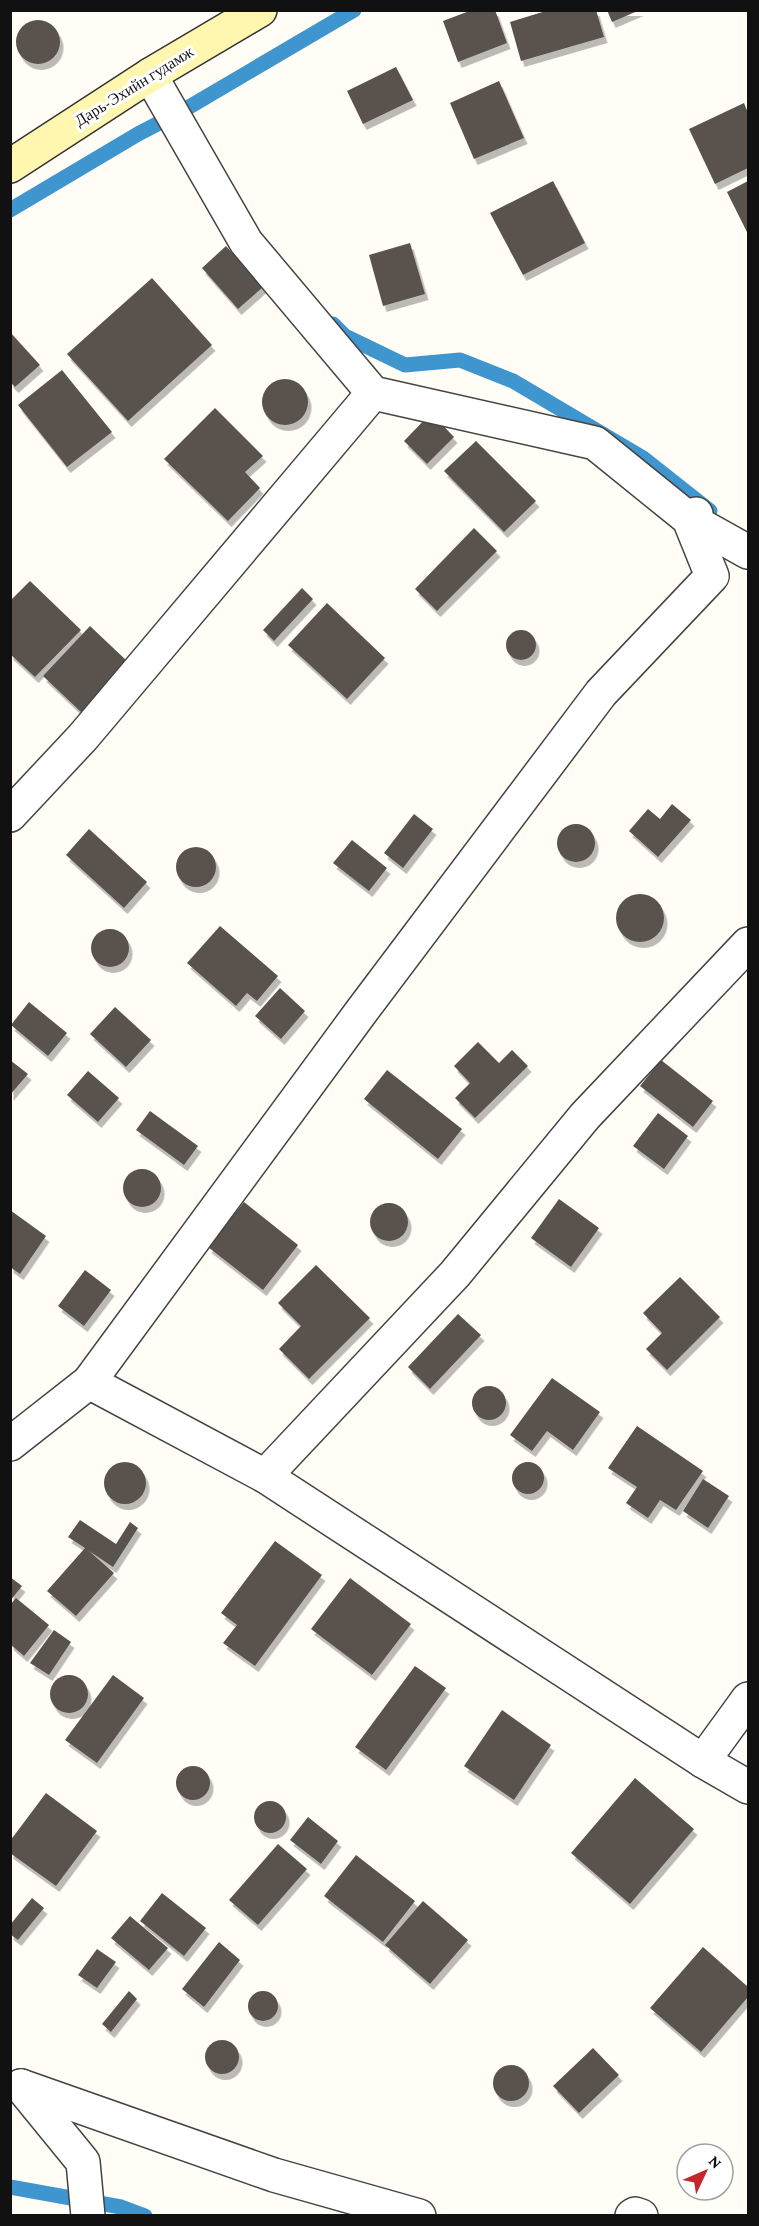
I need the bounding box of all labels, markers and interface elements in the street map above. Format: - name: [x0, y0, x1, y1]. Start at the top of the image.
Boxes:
- street label: Дарь-Эхийн гудамж: [72, 42, 198, 130]
- north arrow: [675, 2142, 735, 2202]
- text: N: [706, 2152, 725, 2172]

